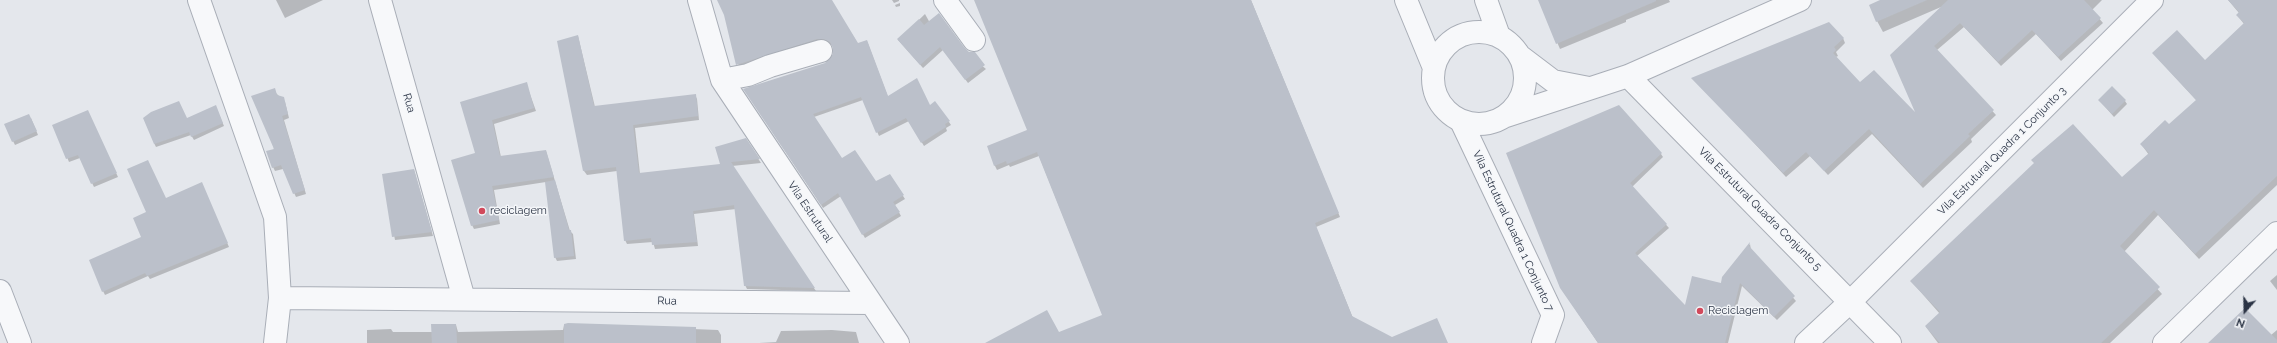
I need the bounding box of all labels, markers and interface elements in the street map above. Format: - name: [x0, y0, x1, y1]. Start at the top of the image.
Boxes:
- street label: Vila Estrutural Quadra 1 Conjunto 3: [1935, 84, 2069, 218]
- street label: Rua: [400, 92, 418, 114]
- street label: Vila Estrutural Quadra Conjunto 5: [1696, 145, 1824, 273]
- street label: Vila Estrutural Quadra 1 Conjunto 7: [1470, 148, 1556, 314]
- street label: Vila Estrutural: [785, 179, 835, 245]
- place label: reciclagem: [490, 204, 547, 218]
- marker: reciclagem: [477, 206, 487, 216]
- north arrow: [2225, 291, 2265, 331]
- street label: Rua: [657, 294, 677, 308]
- place label: Reciclagem: [1708, 304, 1768, 318]
- marker: Reciclagem: [1695, 306, 1705, 316]
- text: N: [2235, 315, 2247, 330]

